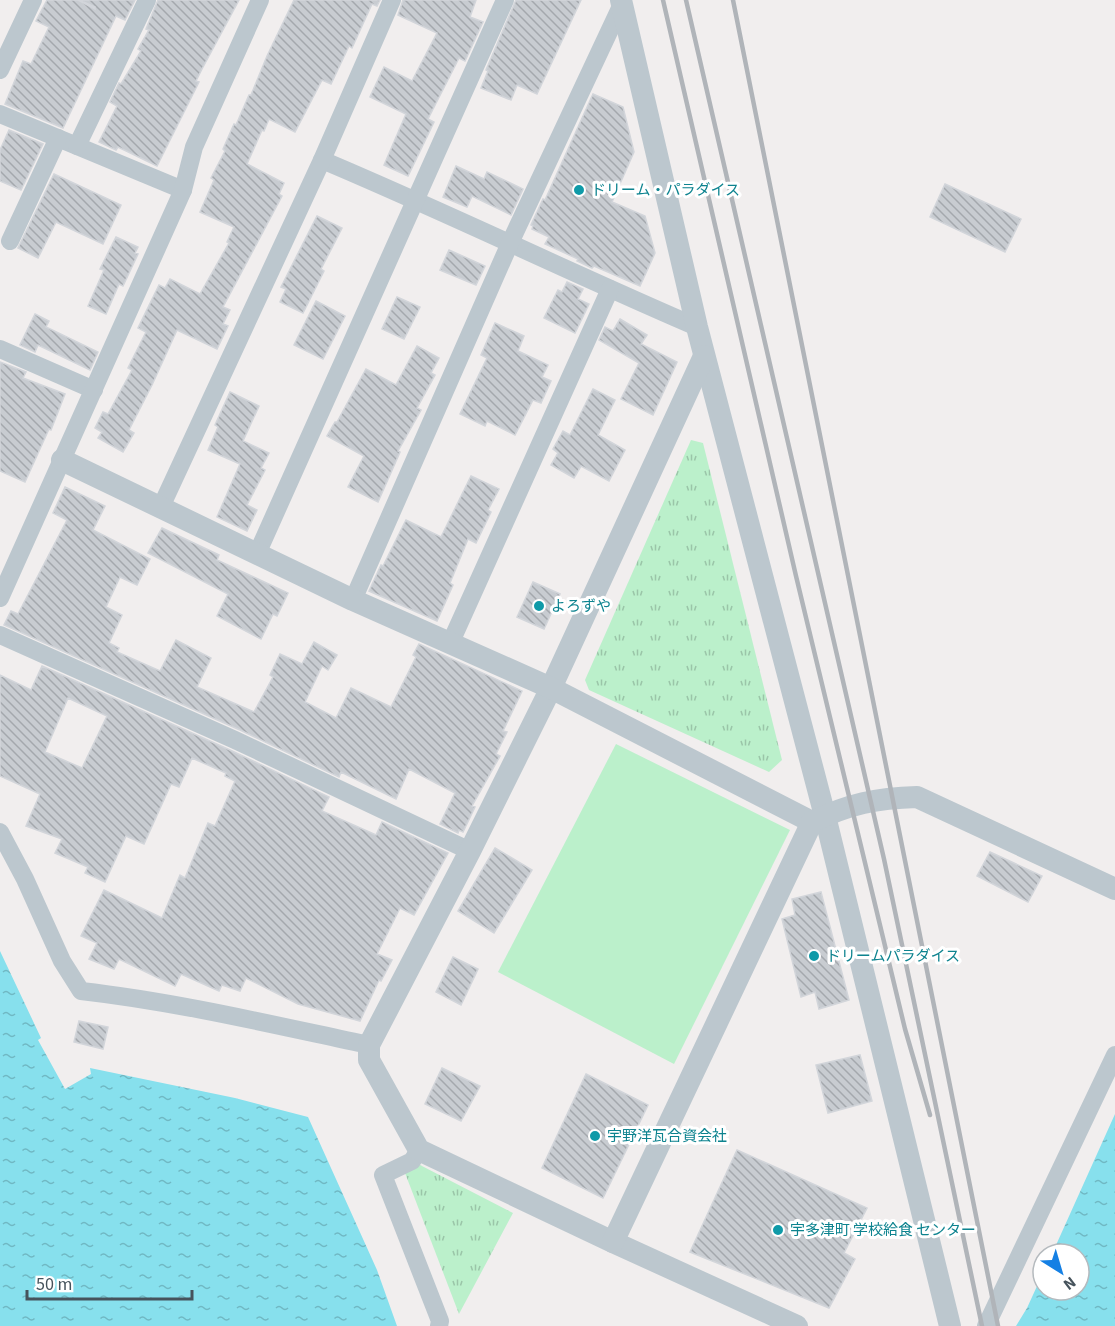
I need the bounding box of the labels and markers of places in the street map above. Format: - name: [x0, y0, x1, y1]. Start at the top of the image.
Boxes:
- place label: ドリーム・パラダイス: [591, 180, 740, 201]
- marker: ドリーム・パラダイス: [572, 183, 586, 197]
- place label: よろずや: [551, 596, 611, 617]
- marker: よろずや: [532, 599, 546, 613]
- place label: ドリームパラダイス: [826, 946, 960, 967]
- marker: ドリームパラダイス: [807, 949, 821, 963]
- place label: 宇野洋瓦合資会社: [607, 1126, 727, 1147]
- marker: 宇野洋瓦合資会社: [588, 1129, 602, 1143]
- place label: 宇多津町 学校給食 センター: [790, 1220, 976, 1241]
- marker: 宇多津町 学校給食 センター: [771, 1223, 785, 1237]

